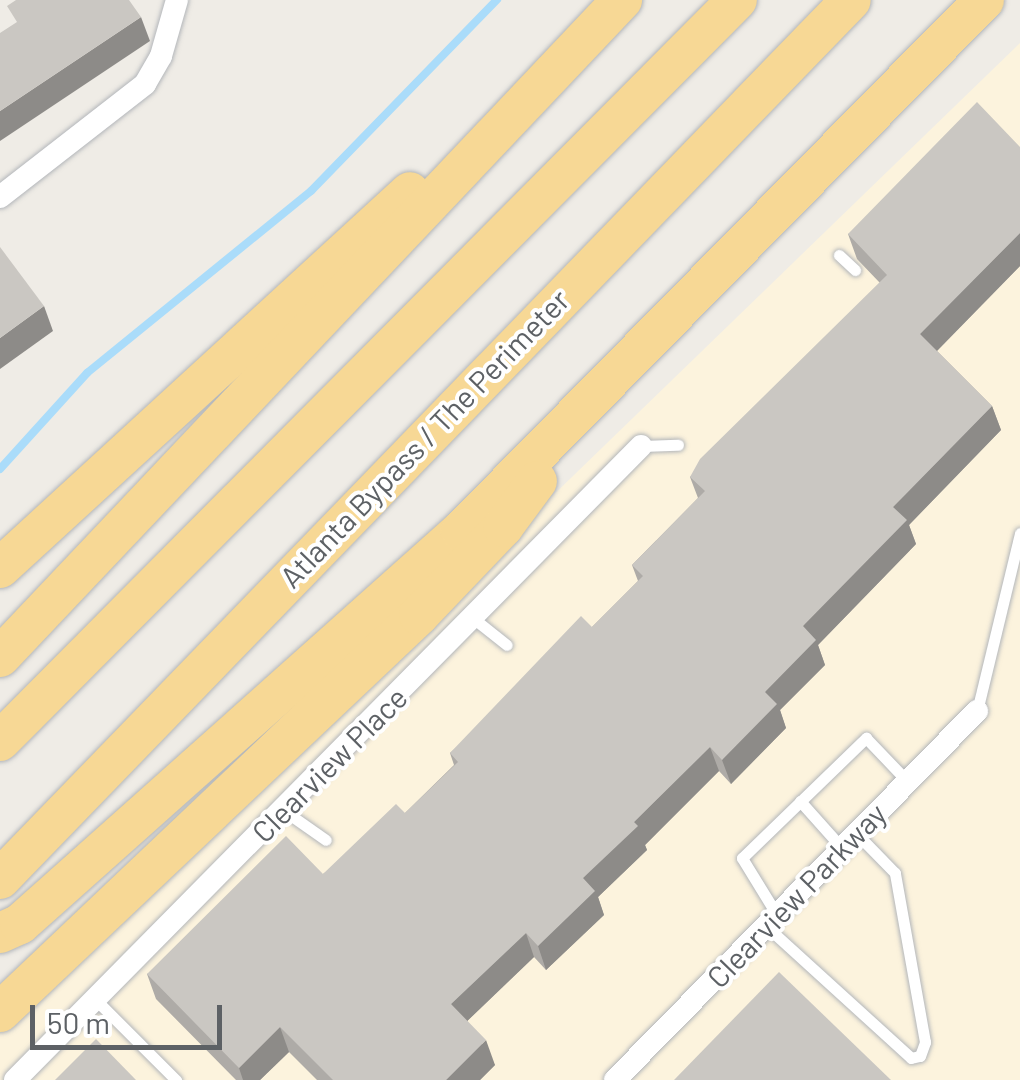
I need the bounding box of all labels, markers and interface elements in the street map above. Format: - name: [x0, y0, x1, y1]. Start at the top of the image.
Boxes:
- street label: Atlanta Bypass / The Perimeter: [272, 281, 576, 595]
- street label: Clearview Place: [244, 679, 414, 849]
- street label: Clearview Parkway: [699, 795, 893, 995]
- scale bar: [35, 985, 228, 1047]
- text: 50 m: [47, 1004, 110, 1040]

